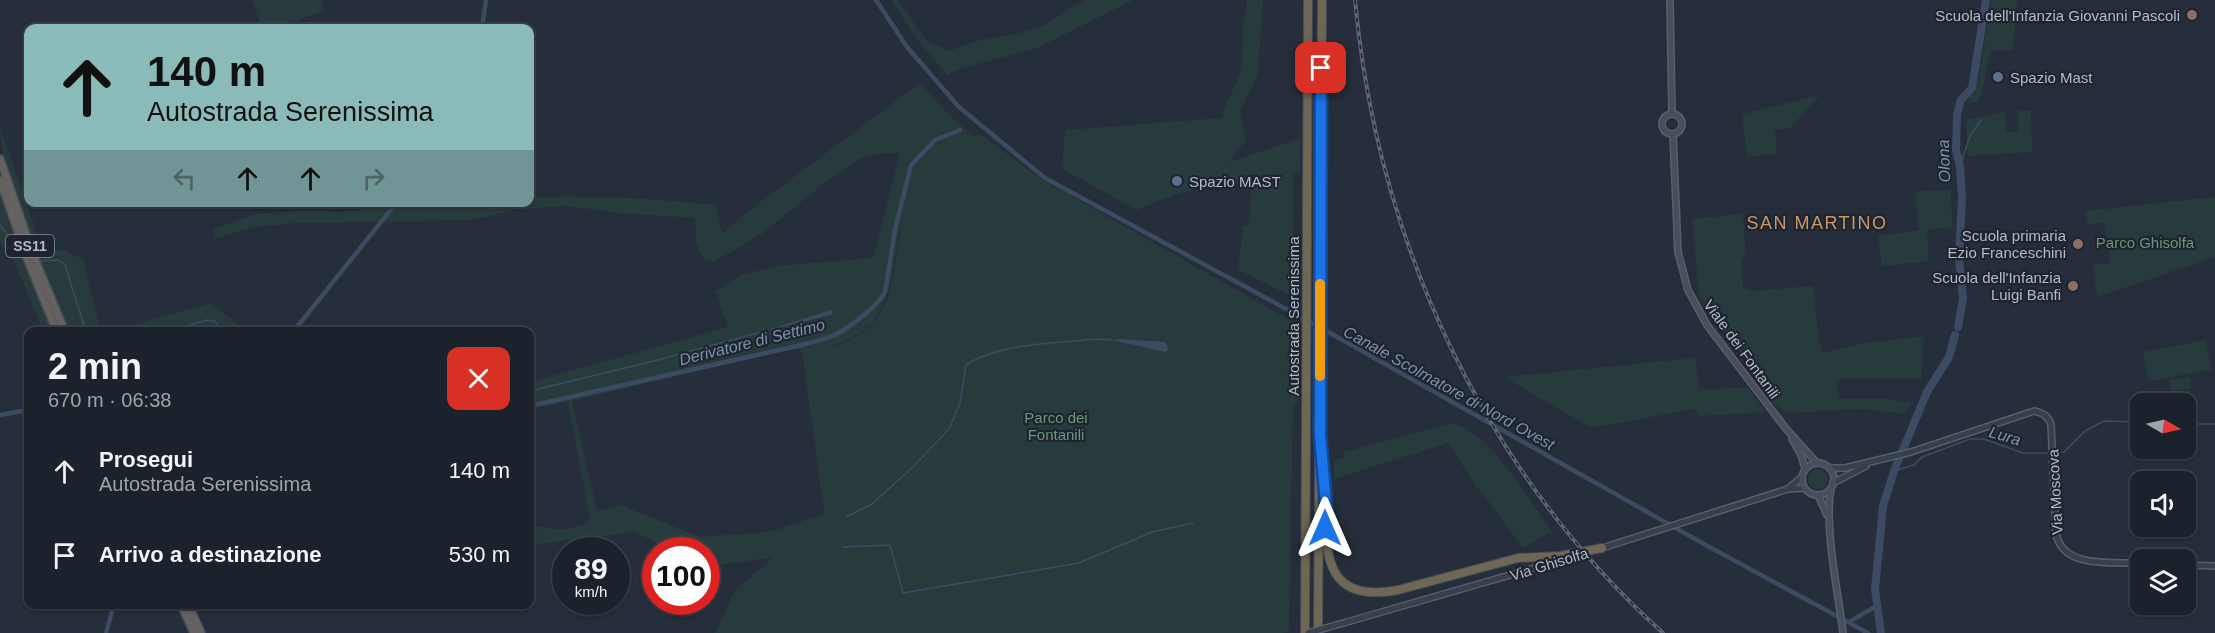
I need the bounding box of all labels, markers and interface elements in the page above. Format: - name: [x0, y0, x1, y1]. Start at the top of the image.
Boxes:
- place label: Scuola dell'Infanzia Giovanni Pascoli: [1935, 7, 2180, 24]
- marker: Scuola dell'Infanzia Giovanni Pascoli: [2185, 8, 2199, 22]
- pin: [1295, 42, 1346, 93]
- icon: ahead: [48, 48, 126, 126]
- text: 140 m: [147, 48, 266, 95]
- icon: arrive: [1304, 51, 1337, 84]
- place label: Spazio Mast: [2010, 69, 2093, 86]
- marker: Spazio Mast: [1991, 70, 2005, 84]
- text: Autostrada Serenissima: [147, 97, 434, 127]
- water label: Olona: [1935, 139, 1953, 183]
- icon: left: [168, 162, 201, 195]
- icon: ahead: [231, 162, 264, 195]
- icon: ahead: [294, 162, 327, 195]
- icon: right: [357, 162, 390, 195]
- place label: Spazio MAST: [1189, 173, 1281, 190]
- marker: Spazio MAST: [1170, 174, 1184, 188]
- district label: SAN MARTINO: [1746, 213, 1888, 233]
- place label: Scuola primaria Ezio Franceschini: [1948, 227, 2067, 261]
- park label: Parco Ghisolfa: [2096, 234, 2195, 251]
- road number: SS11: [6, 235, 54, 257]
- street label: Autostrada Serenissima: [1285, 236, 1302, 396]
- marker: Scuola primaria Ezio Franceschini: [2071, 237, 2085, 251]
- place label: Scuola dell'Infanzia Luigi Banfi: [1932, 269, 2062, 303]
- marker: Scuola dell'Infanzia Luigi Banfi: [2066, 279, 2080, 293]
- street label: Viale dei Fontanili: [1700, 296, 1784, 402]
- water label: Derivatore di Settimo: [677, 316, 827, 368]
- water label: Canale Scolmatore di Nord Ovest: [1341, 323, 1558, 453]
- text: 2 min: [48, 346, 142, 387]
- button: close: [447, 347, 510, 410]
- text: 670 m · 06:38: [48, 389, 171, 411]
- north arrow: [2130, 393, 2196, 459]
- map controls: [2130, 393, 2196, 615]
- park label: Parco dei Fontanili: [1024, 409, 1088, 443]
- water label: Lura: [1987, 423, 2023, 449]
- text: Prosegui: [99, 447, 193, 472]
- street label: Via Moscova: [2044, 448, 2066, 535]
- icon: ahead: [48, 455, 81, 488]
- text: 140 m: [449, 458, 510, 483]
- button: sound: [2130, 471, 2196, 537]
- text: Autostrada Serenissima: [99, 473, 311, 495]
- position arrow: [1293, 496, 1357, 560]
- speed limit sign: 100: [642, 537, 720, 615]
- icon: arrive: [48, 539, 81, 572]
- text: Arrivo a destinazione: [99, 542, 322, 567]
- text: 530 m: [449, 542, 510, 567]
- street label: Via Ghisolfa: [1508, 544, 1591, 584]
- button: layers: [2130, 549, 2196, 615]
- text: 89: [574, 552, 608, 585]
- text: km/h: [575, 583, 607, 600]

